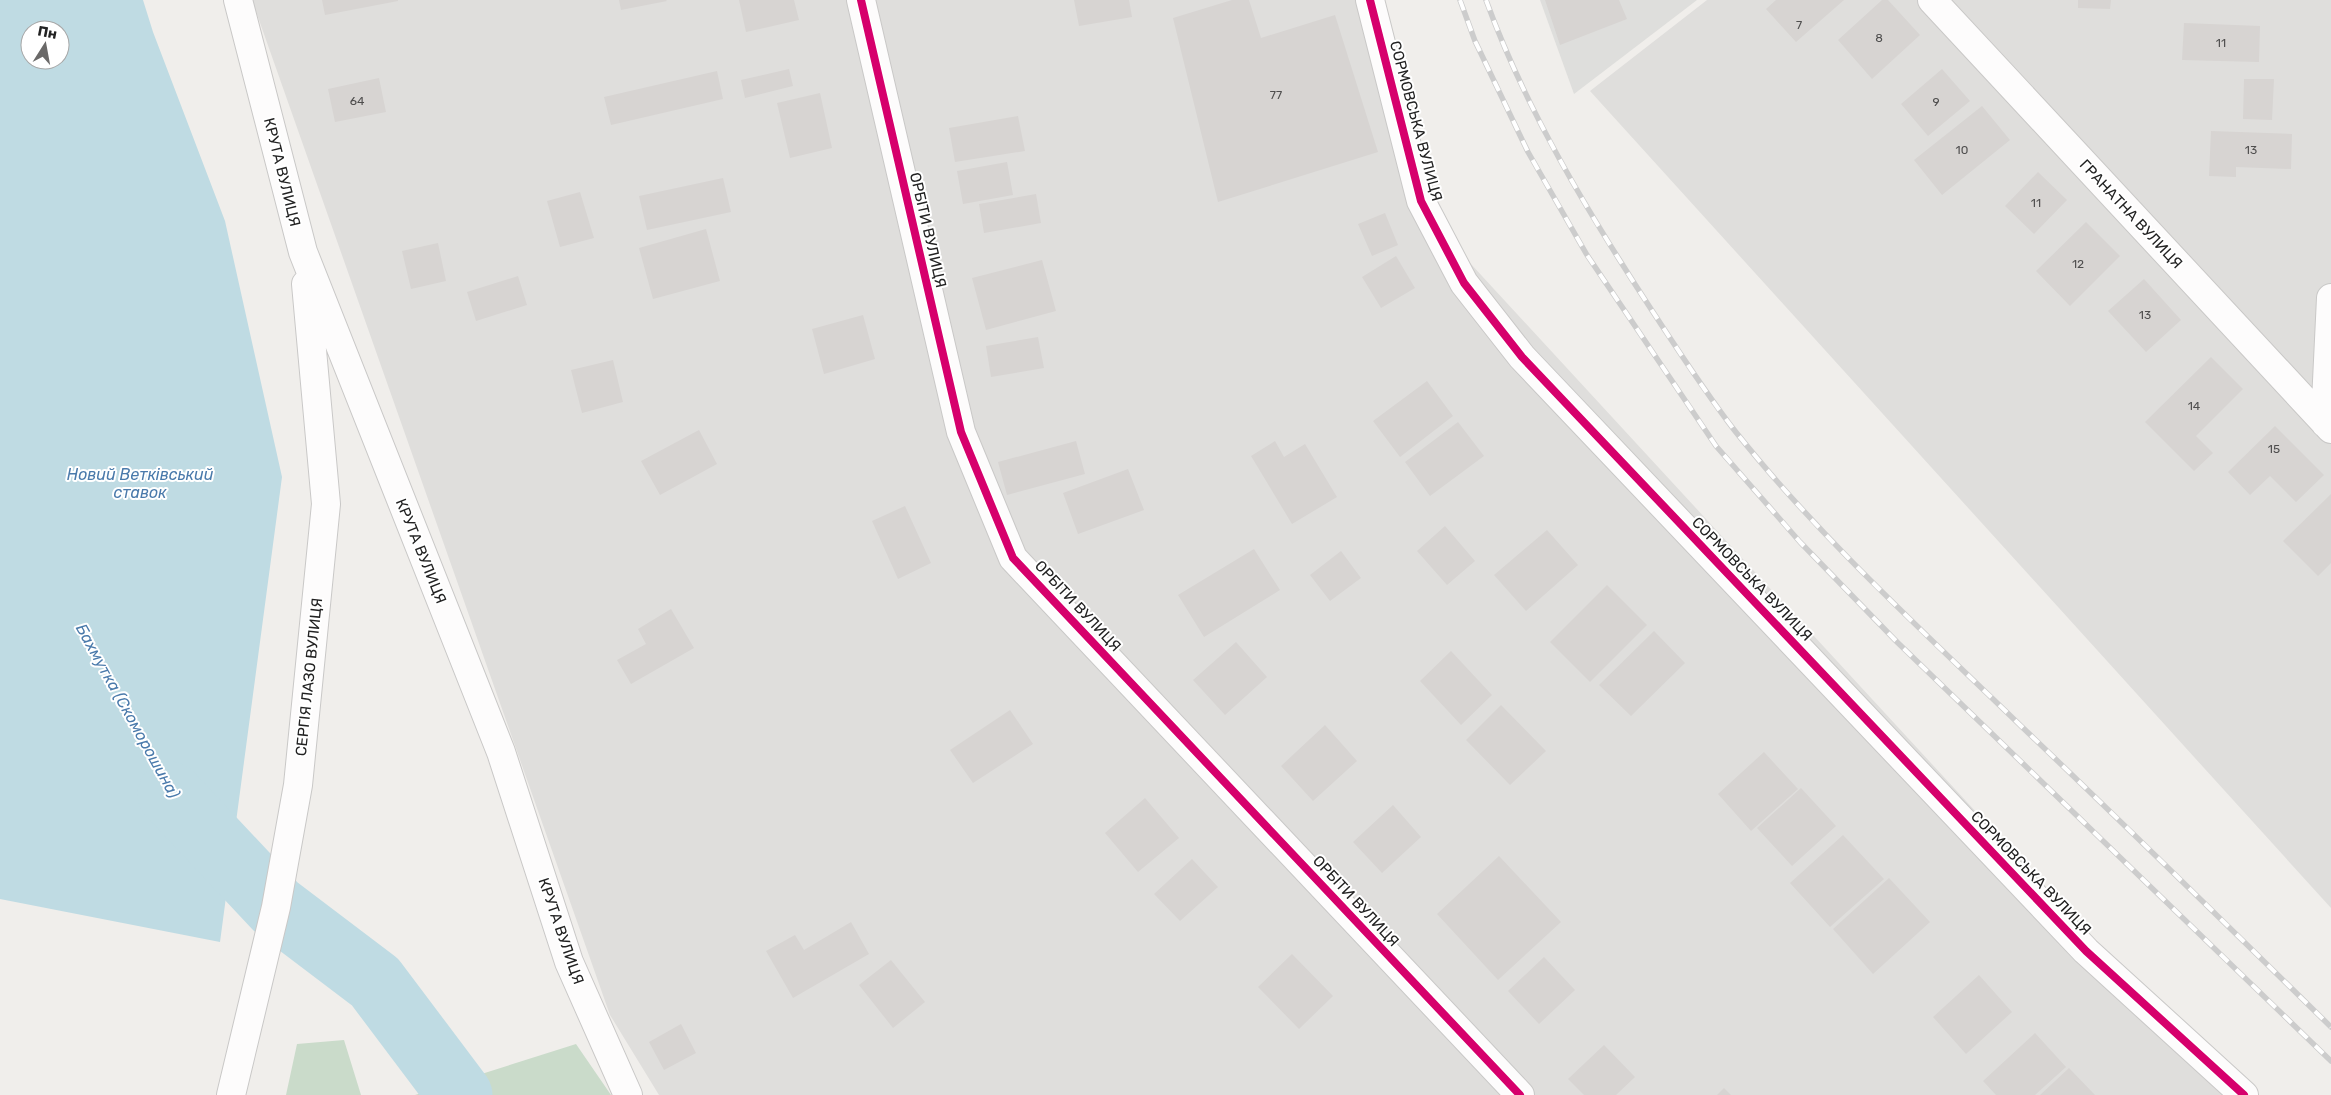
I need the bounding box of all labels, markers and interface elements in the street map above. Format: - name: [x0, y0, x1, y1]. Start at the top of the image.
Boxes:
- house number: 7: [1796, 18, 1802, 32]
- north arrow: [20, 20, 70, 70]
- text: Пн: [36, 23, 59, 43]
- house number: 8: [1875, 31, 1883, 45]
- house number: 11: [2216, 36, 2226, 50]
- street label: СОРМОВСЬКА ВУЛИЦЯ: [1386, 39, 1446, 203]
- house number: 77: [1270, 88, 1282, 102]
- house number: 64: [350, 94, 365, 108]
- house number: 9: [1932, 95, 1940, 109]
- street label: КРУТА ВУЛИЦЯ: [260, 116, 304, 228]
- house number: 10: [1956, 143, 1968, 157]
- house number: 13: [2245, 143, 2257, 157]
- street label: ГРАНАТНА ВУЛИЦЯ: [2076, 156, 2186, 272]
- street label: ОРБІТИ ВУЛИЦЯ: [906, 170, 950, 290]
- house number: 11: [2031, 196, 2041, 210]
- house number: 12: [2072, 257, 2084, 271]
- house number: 13: [2139, 308, 2151, 322]
- house number: 14: [2188, 399, 2201, 413]
- house number: 15: [2268, 442, 2280, 456]
- water label: Новий Ветківський ставок: [67, 465, 214, 502]
- street label: КРУТА ВУЛИЦЯ: [392, 496, 450, 606]
- street label: СОРМОВСЬКА ВУЛИЦЯ: [1688, 513, 1816, 645]
- street label: ОРБІТИ ВУЛИЦЯ: [1031, 557, 1125, 655]
- street label: СЕРГІЯ ЛАЗО ВУЛИЦЯ: [292, 597, 326, 757]
- water label: Бахмутка (Скоморошина): [72, 621, 184, 802]
- street label: СОРМОВСЬКА ВУЛИЦЯ: [1967, 807, 2095, 939]
- street label: ОРБІТИ ВУЛИЦЯ: [1309, 852, 1403, 950]
- street label: КРУТА ВУЛИЦЯ: [534, 875, 588, 987]

